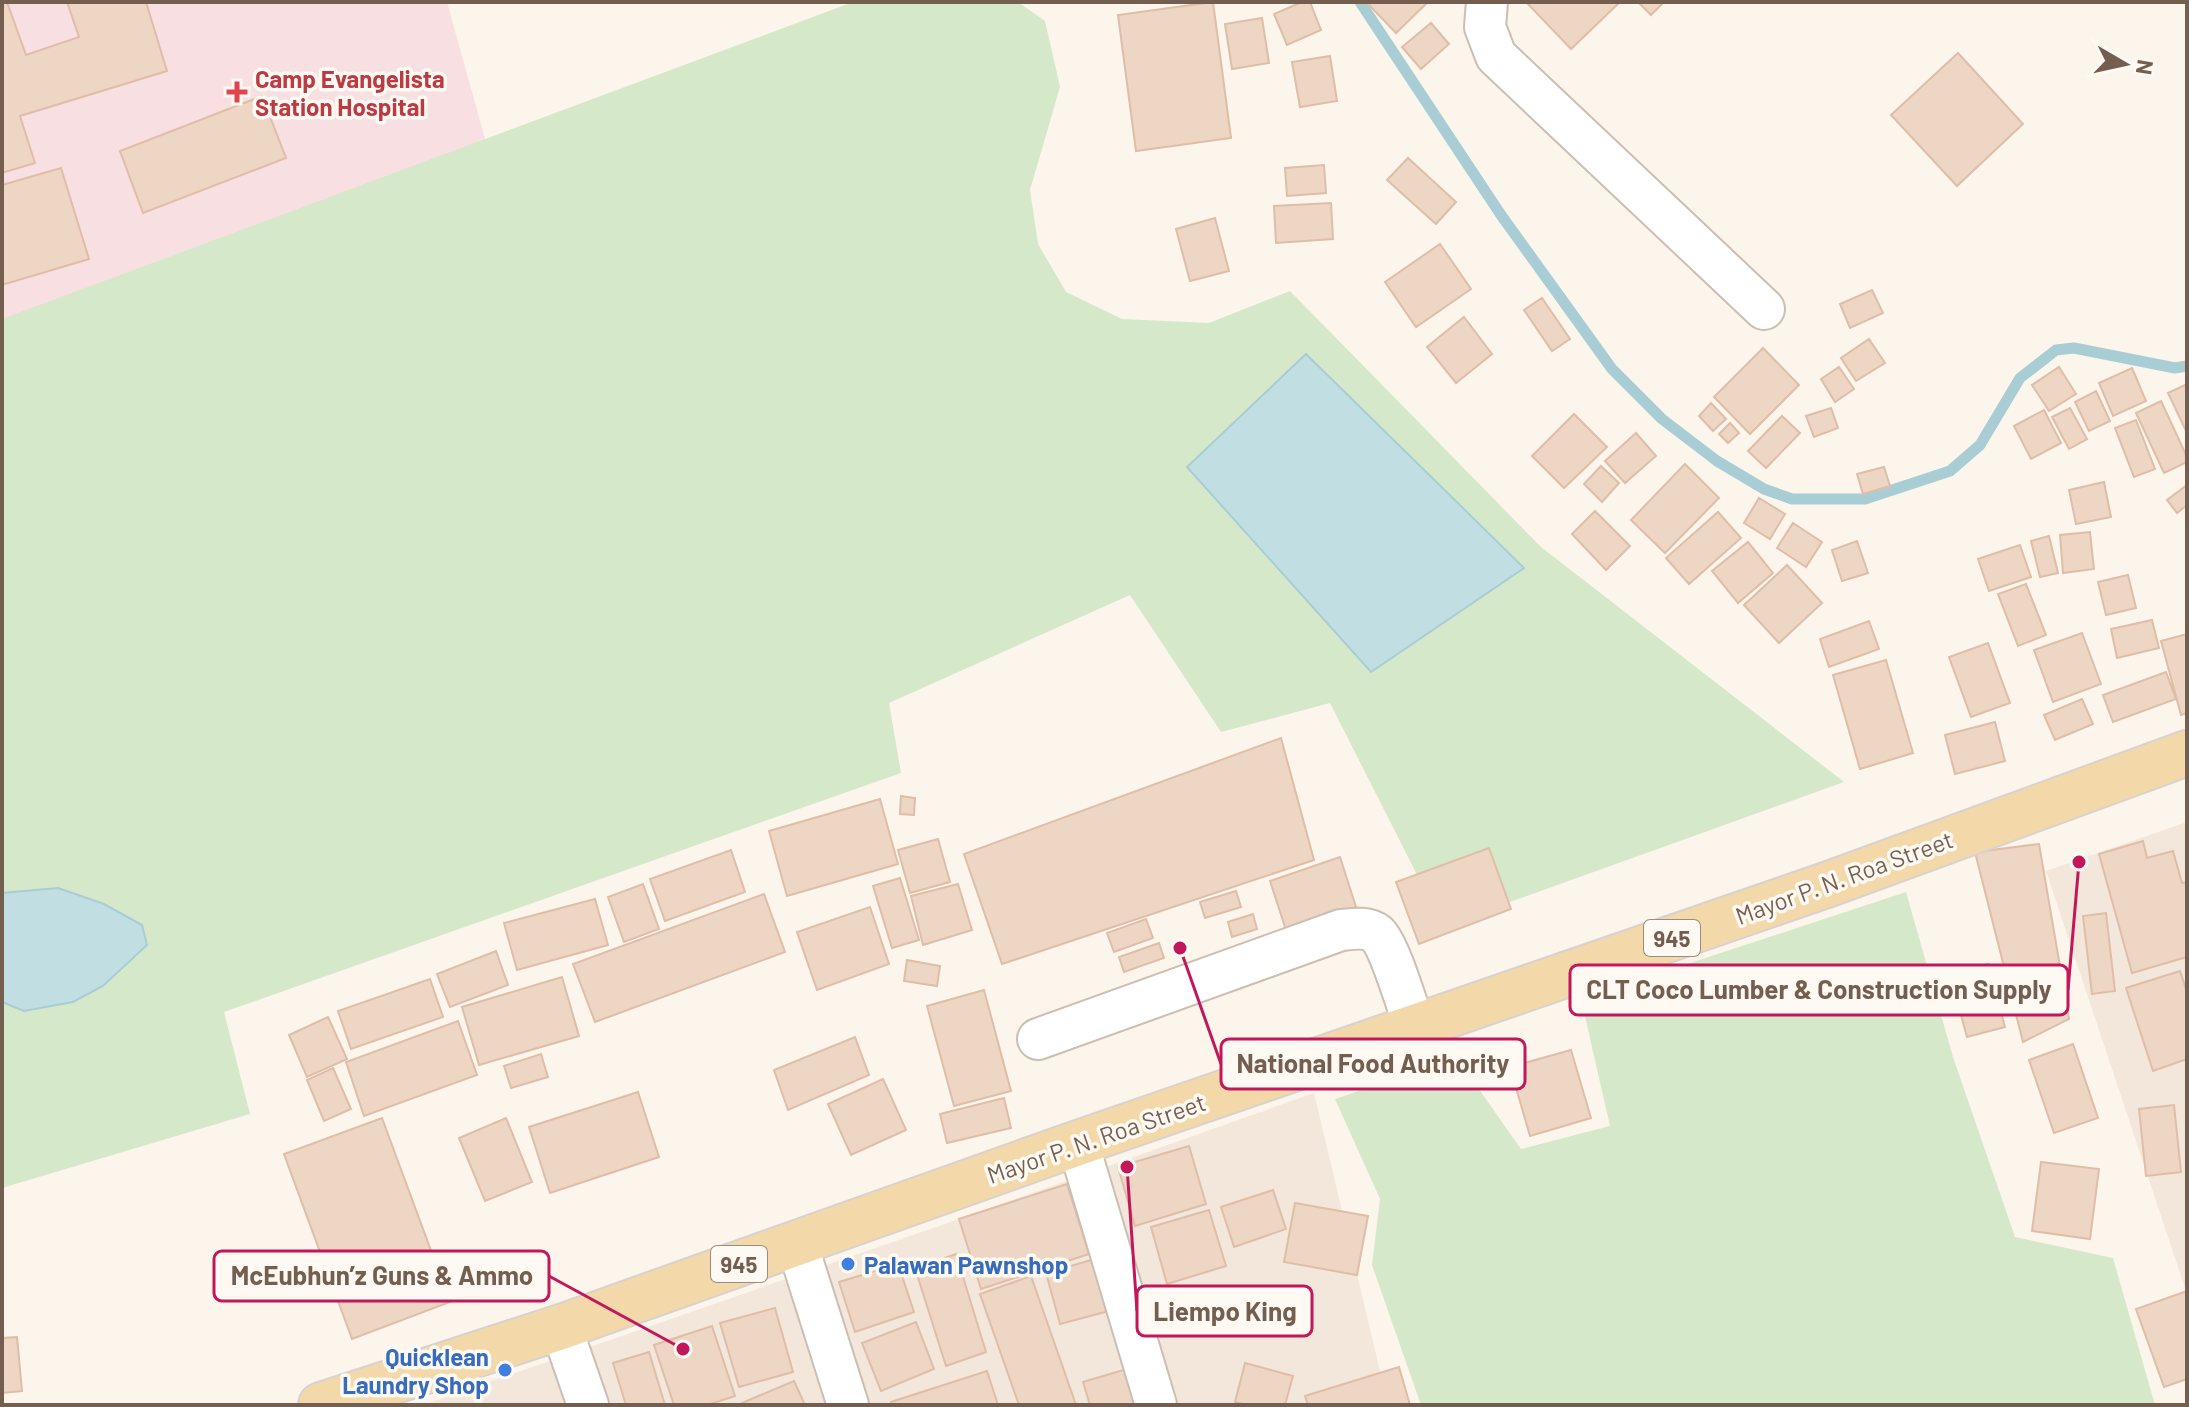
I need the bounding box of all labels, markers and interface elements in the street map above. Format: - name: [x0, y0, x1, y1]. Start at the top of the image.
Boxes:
- north arrow: [2085, 24, 2165, 104]
- text: N: [2132, 58, 2160, 77]
- place label: Camp Evangelista Station Hospital: [255, 64, 445, 121]
- marker: Camp Evangelista Station Hospital: [226, 81, 248, 103]
- street label: Mayor P. N. Roa Street: [1731, 824, 1957, 930]
- road number: 945: [1644, 920, 1700, 956]
- callout: CLT Coco Lumber & Construction Supply: [1570, 965, 2068, 1015]
- text: CLT Coco Lumber & Construction Supply: [1586, 973, 2052, 1004]
- callout: National Food Authority: [1221, 1039, 1525, 1089]
- text: National Food Authority: [1237, 1047, 1509, 1078]
- street label: Mayor P. N. Roa Street: [983, 1087, 1209, 1189]
- road number: 945: [711, 1246, 767, 1282]
- place label: Palawan Pawnshop: [864, 1250, 1068, 1279]
- callout: McEubhun’z Guns & Ammo: [214, 1251, 549, 1301]
- marker: Palawan Pawnshop: [839, 1255, 857, 1273]
- text: McEubhun’z Guns & Ammo: [231, 1259, 533, 1290]
- callout: Liempo King: [1137, 1286, 1312, 1336]
- text: Liempo King: [1153, 1295, 1297, 1326]
- place label: Quicklean Laundry Shop: [342, 1342, 489, 1399]
- marker: Quicklean Laundry Shop: [496, 1361, 514, 1379]

